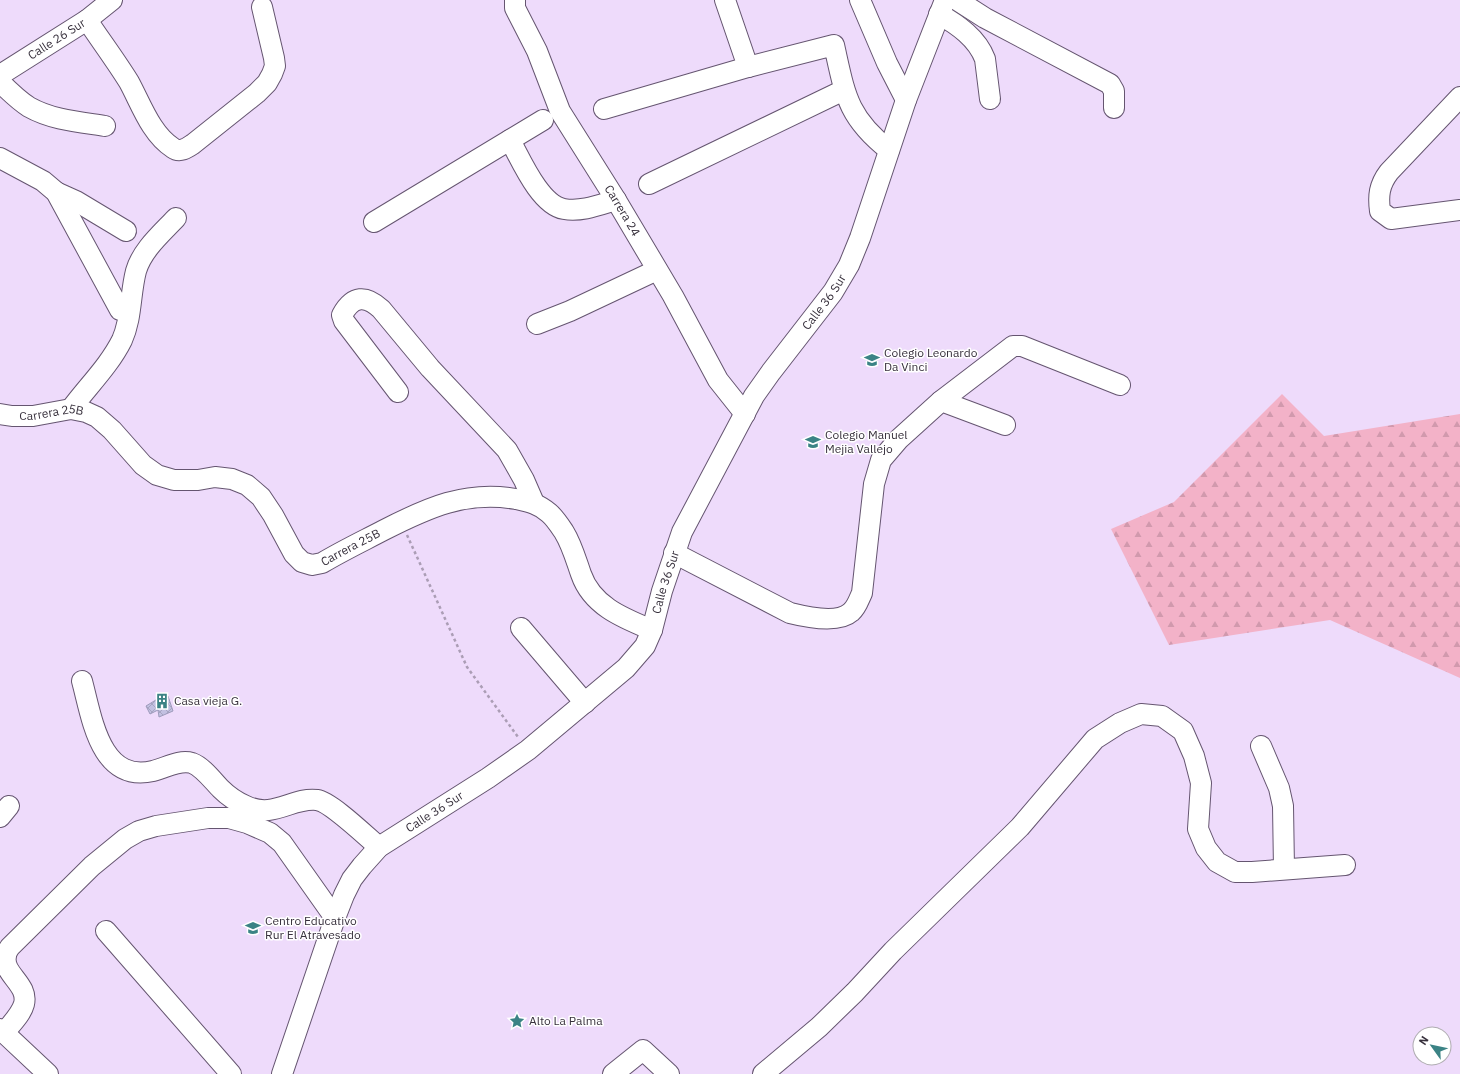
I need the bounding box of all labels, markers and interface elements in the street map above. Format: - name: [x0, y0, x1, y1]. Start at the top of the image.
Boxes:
- street label: Calle 26 Sur: [25, 15, 88, 63]
- street label: Carrera 24: [601, 182, 644, 239]
- street label: Calle 36 Sur: [798, 271, 849, 333]
- place label: Colegio Leonardo Da Vinci: [884, 345, 978, 374]
- school or university icon: Colegio Leonardo Da Vinci: [863, 351, 881, 369]
- street label: Carrera 25B: [19, 401, 85, 423]
- place label: Colegio Manuel Mejia Vallejo: [825, 427, 908, 456]
- school or university icon: Colegio Manuel Mejia Vallejo: [804, 433, 822, 451]
- street label: Carrera 25B: [318, 525, 383, 569]
- street label: Calle 36 Sur: [648, 548, 682, 615]
- building icon: Casa vieja G.: [153, 692, 171, 710]
- place label: Casa vieja G.: [174, 693, 242, 708]
- street label: Calle 36 Sur: [403, 787, 466, 835]
- place label: Centro Educativo Rur El Atravesado: [265, 913, 361, 942]
- school or university icon: Centro Educativo Rur El Atravesado: [244, 919, 262, 937]
- place icon: Alto La Palma: [508, 1012, 526, 1030]
- place label: Alto La Palma: [529, 1013, 603, 1028]
- north arrow: [1412, 1026, 1452, 1066]
- text: N: [1416, 1033, 1432, 1048]

